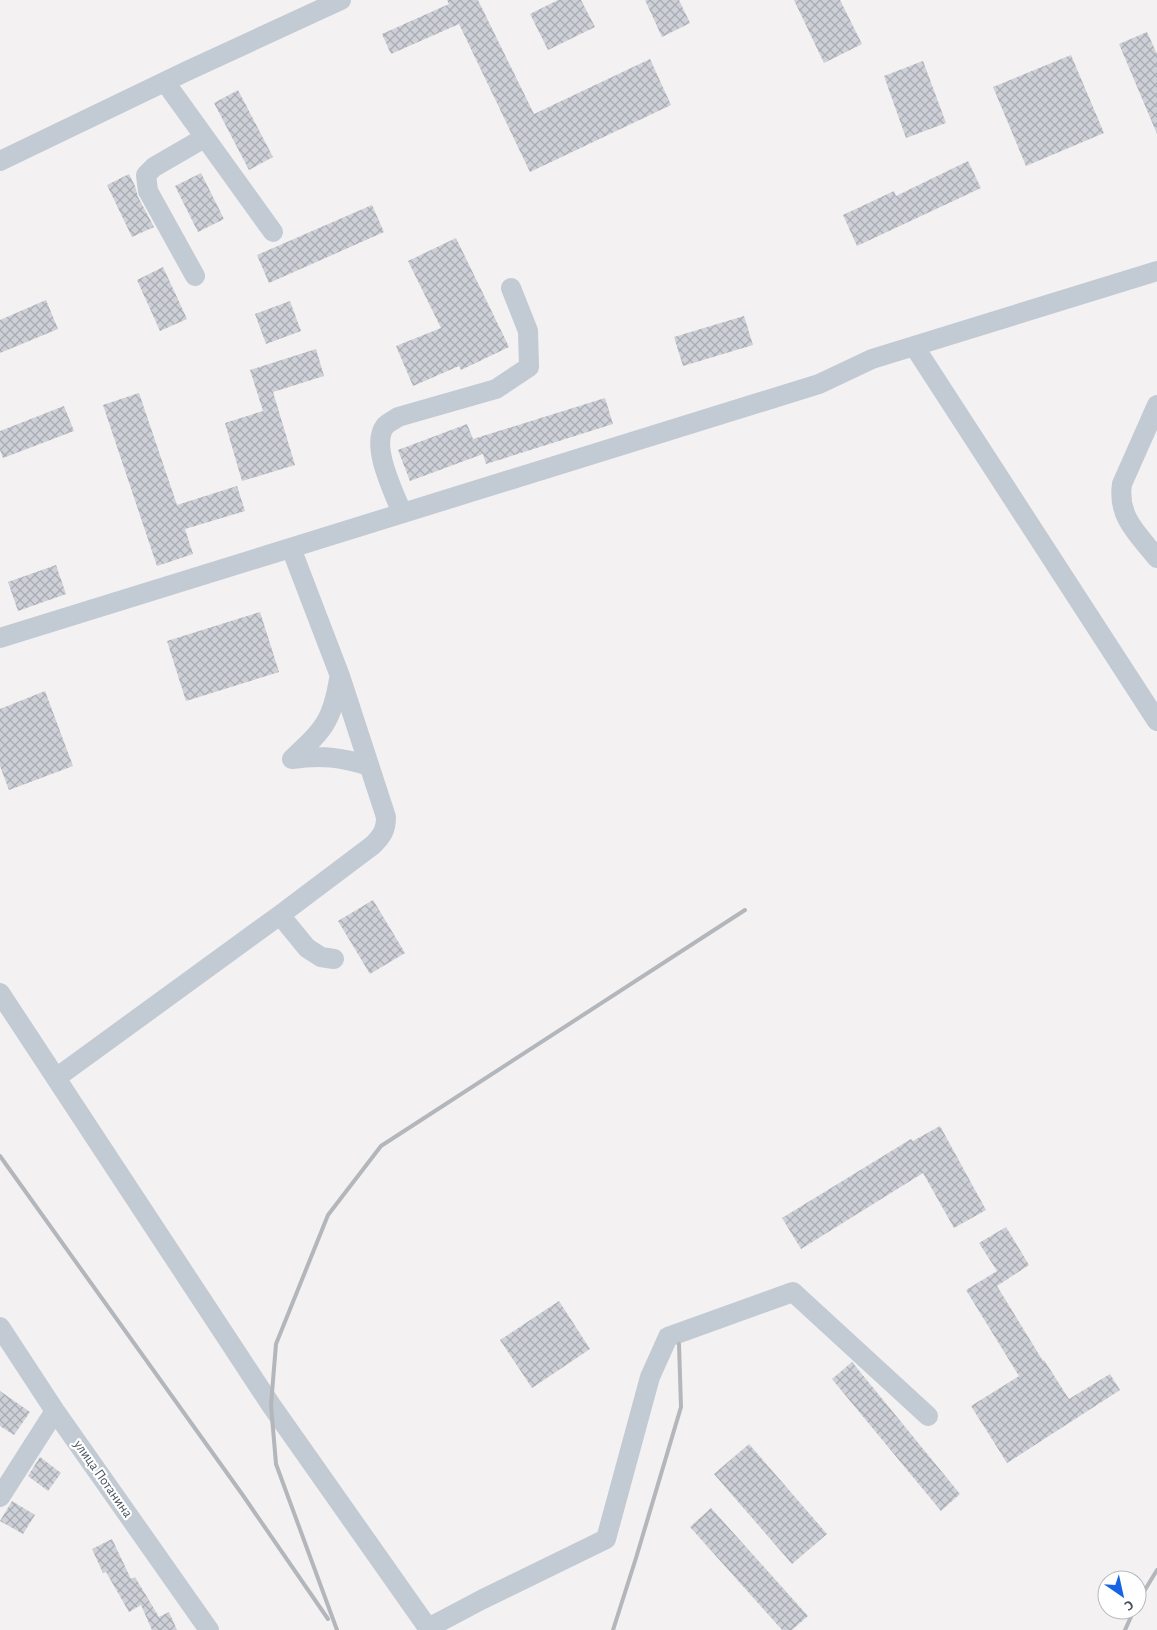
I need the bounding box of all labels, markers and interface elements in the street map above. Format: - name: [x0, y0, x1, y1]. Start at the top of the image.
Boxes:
- street label: улица Потанина: [71, 1437, 135, 1521]
- north arrow: [1097, 1570, 1147, 1620]
- text: С: [1121, 1597, 1136, 1613]

